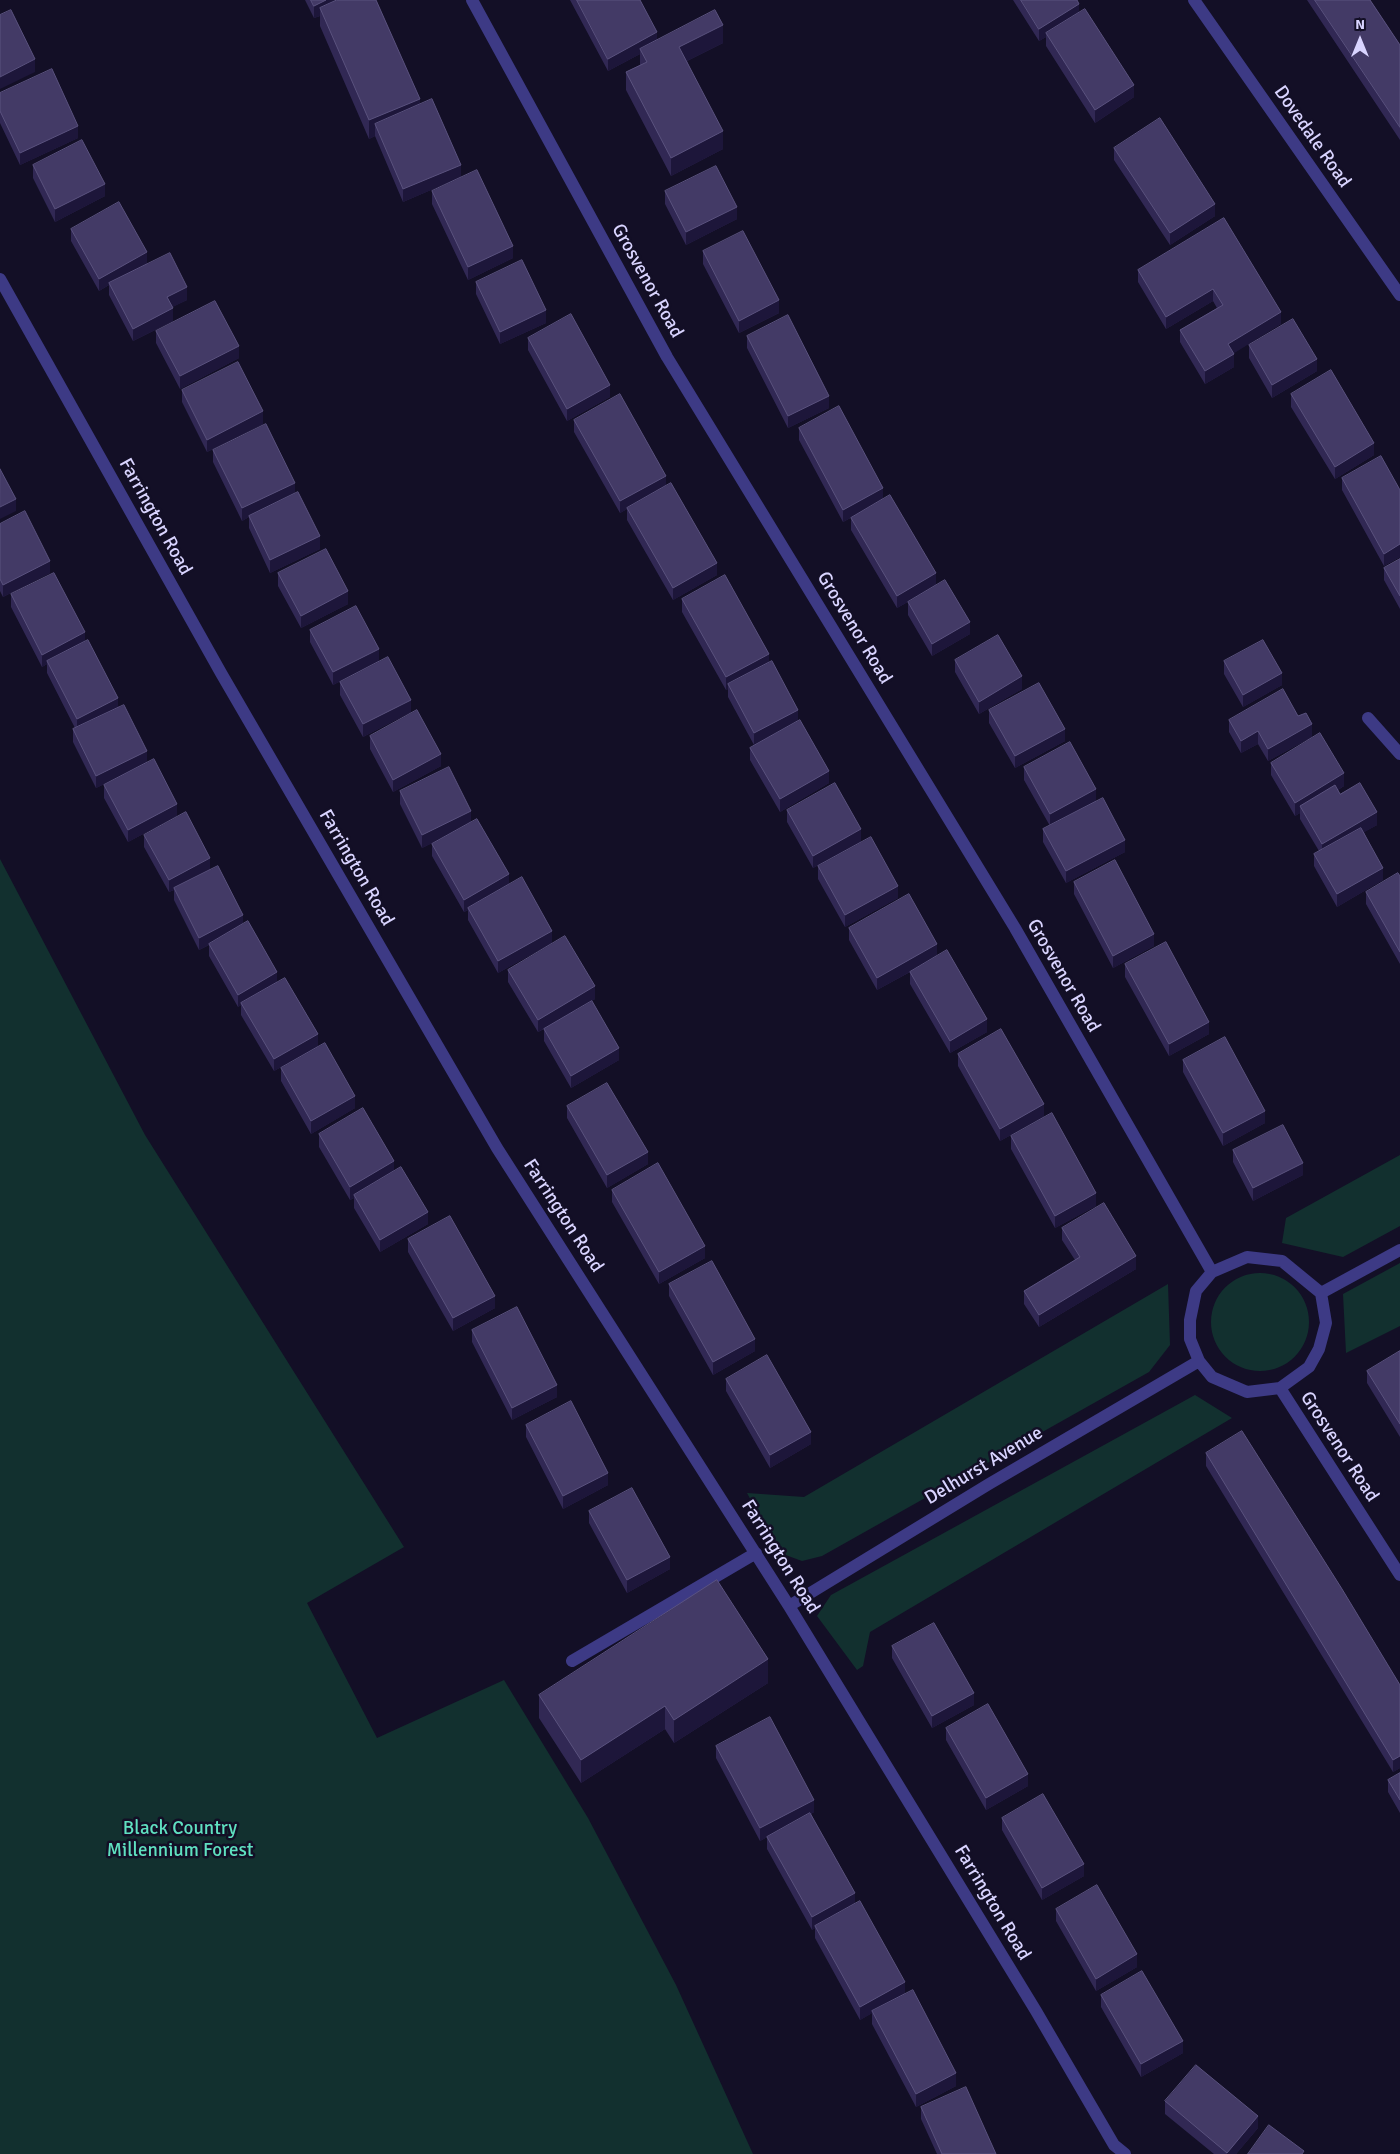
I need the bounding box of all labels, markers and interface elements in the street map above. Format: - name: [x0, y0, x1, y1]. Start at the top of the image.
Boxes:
- north arrow: [1335, 15, 1385, 65]
- text: N: [1355, 16, 1365, 33]
- street label: Dovedale Road: [1268, 82, 1356, 192]
- street label: Grosvenor Road: [606, 220, 688, 342]
- street label: Farrington Road: [113, 454, 197, 580]
- street label: Grosvenor Road: [812, 568, 896, 688]
- street label: Farrington Road: [314, 806, 398, 930]
- street label: Grosvenor Road: [1021, 915, 1105, 1037]
- street label: Farrington Road: [518, 1155, 608, 1277]
- street label: Grosvenor Road: [1295, 1388, 1383, 1506]
- street label: Delhurst Avenue: [921, 1422, 1047, 1510]
- street label: Farrington Road: [736, 1496, 824, 1618]
- park label: Black Country Millennium Forest: [107, 1818, 253, 1862]
- street label: Farrington Road: [949, 1841, 1035, 1965]

